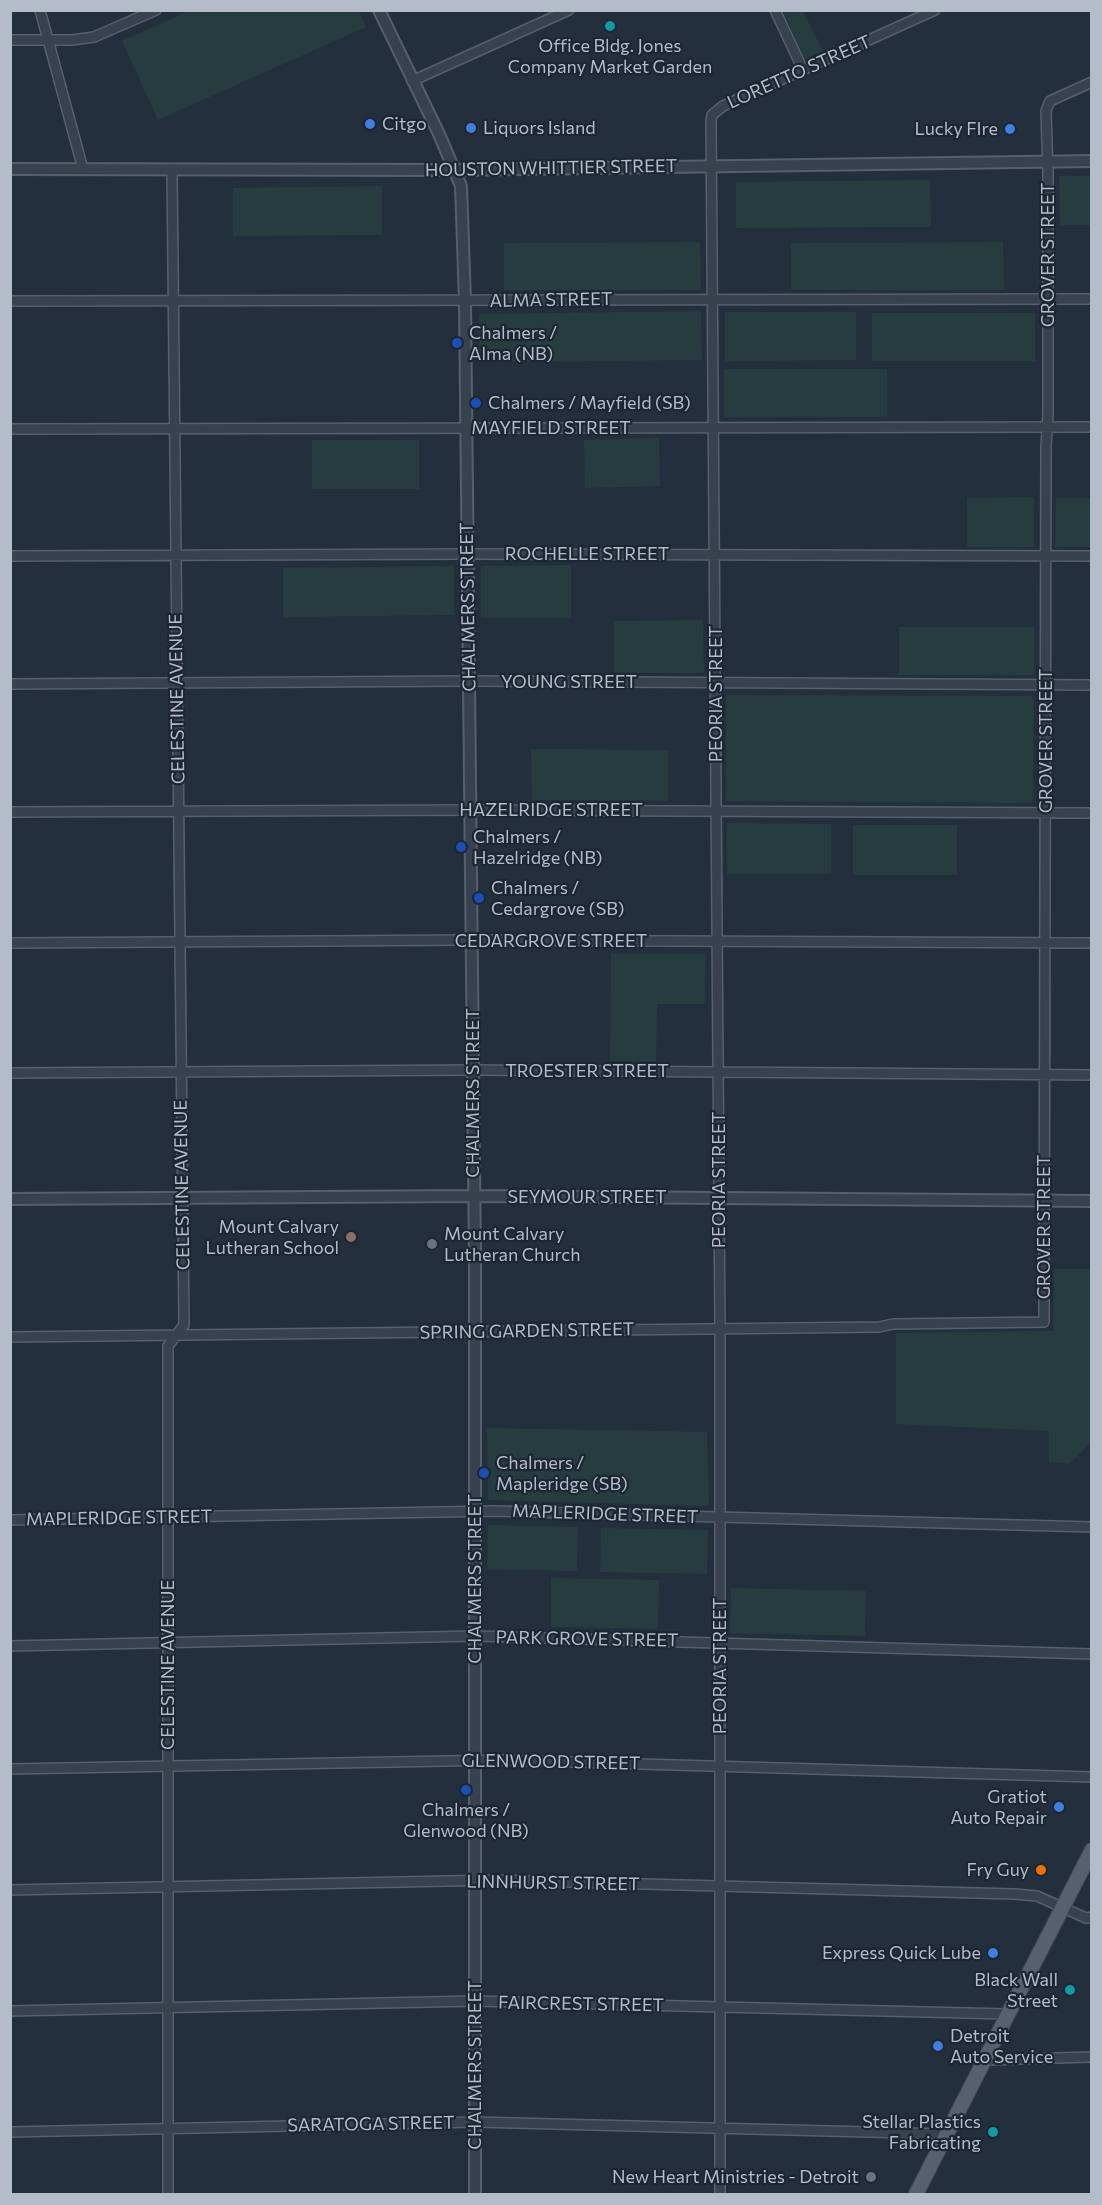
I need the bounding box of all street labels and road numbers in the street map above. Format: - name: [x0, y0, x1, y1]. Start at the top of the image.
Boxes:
- street label: LORETTO STREET: [724, 31, 874, 113]
- street label: HOUSTON WHITTIER STREET: [425, 155, 677, 181]
- street label: GROVER STREET: [1037, 183, 1059, 327]
- street label: ALMA STREET: [489, 288, 613, 312]
- street label: MAYFIELD STREET: [471, 417, 631, 439]
- street label: CHALMERS STREET: [456, 522, 480, 692]
- street label: ROCHELLE STREET: [505, 543, 669, 565]
- street label: CELESTINE AVENUE: [165, 614, 189, 784]
- street label: PEORIA STREET: [705, 626, 727, 762]
- street label: GROVER STREET: [1035, 669, 1057, 813]
- street label: YOUNG STREET: [501, 671, 637, 693]
- street label: HAZELRIDGE STREET: [459, 799, 643, 821]
- street label: CEDARGROVE STREET: [455, 930, 647, 952]
- street label: CHALMERS STREET: [462, 1008, 484, 1178]
- street label: TROESTER STREET: [505, 1060, 669, 1082]
- street label: CELESTINE AVENUE: [170, 1100, 194, 1270]
- street label: PEORIA STREET: [708, 1112, 730, 1248]
- street label: GROVER STREET: [1033, 1155, 1055, 1299]
- street label: SEYMOUR STREET: [507, 1186, 667, 1208]
- street label: SPRING GARDEN STREET: [420, 1318, 634, 1344]
- street label: CHALMERS STREET: [464, 1494, 486, 1664]
- street label: MAPLERIDGE STREET: [511, 1500, 699, 1528]
- street label: MAPLERIDGE STREET: [26, 1506, 212, 1530]
- street label: CELESTINE AVENUE: [157, 1580, 179, 1750]
- street label: PEORIA STREET: [709, 1598, 731, 1734]
- street label: PARK GROVE STREET: [495, 1627, 679, 1651]
- street label: GLENWOOD STREET: [461, 1750, 641, 1774]
- street label: LINNHURST STREET: [466, 1871, 640, 1895]
- street label: CHALMERS STREET: [464, 1980, 486, 2150]
- street label: FAIRCREST STREET: [498, 1992, 664, 2016]
- street label: SARATOGA STREET: [287, 2112, 455, 2136]

